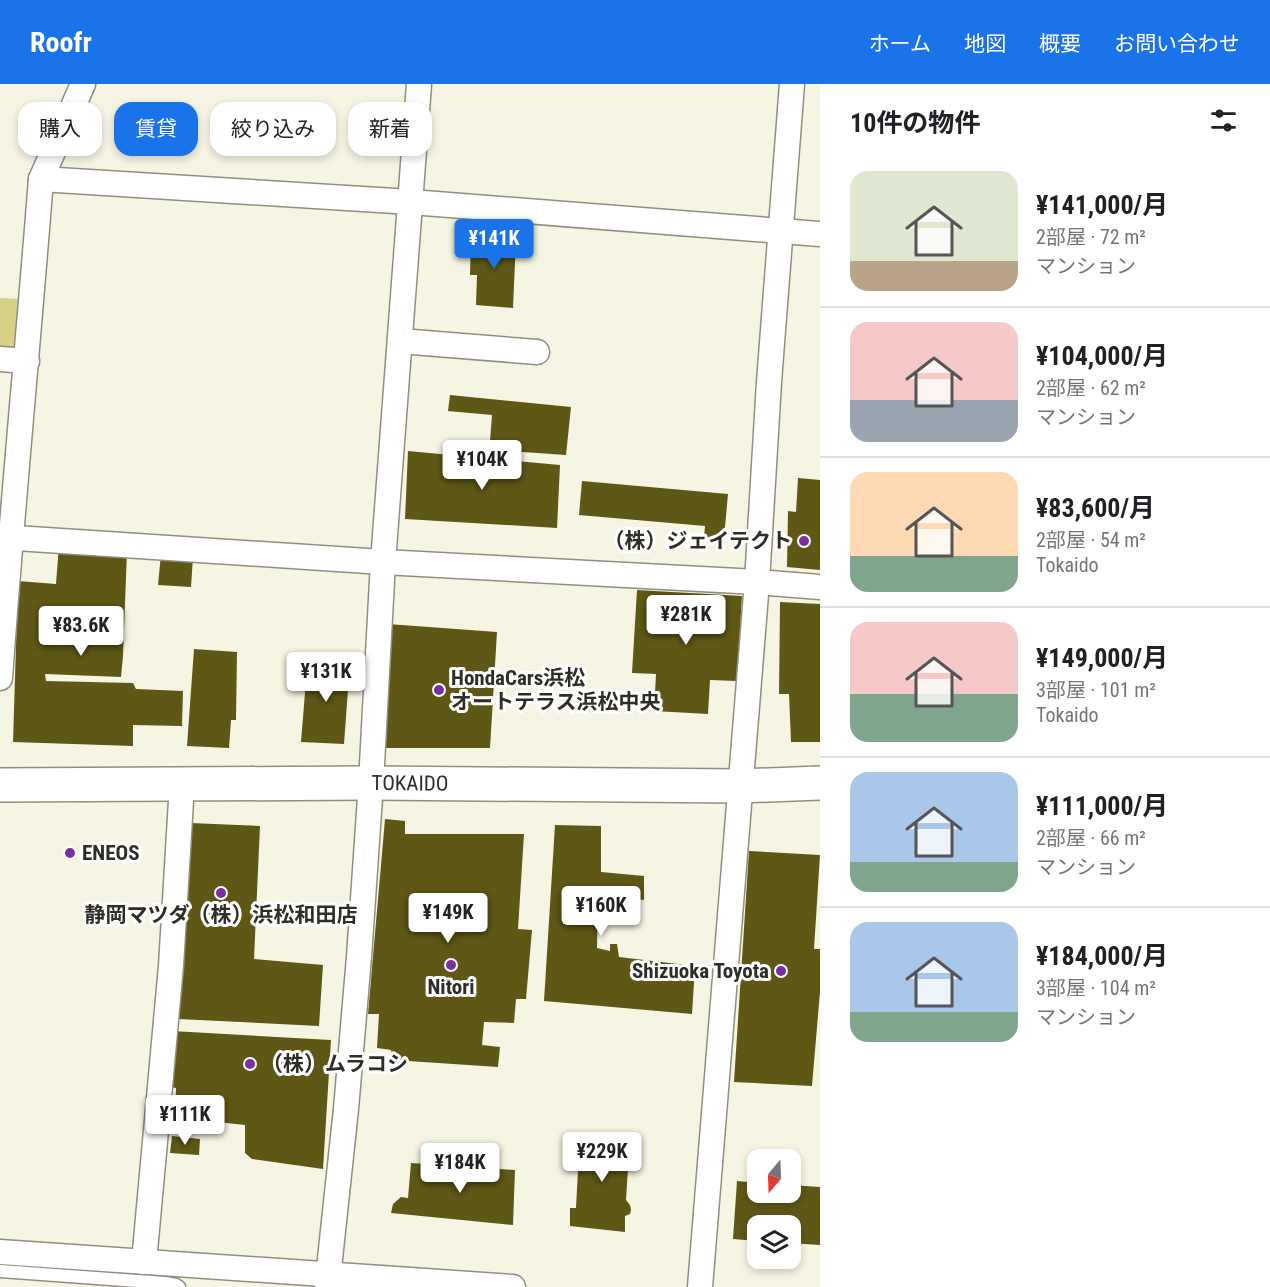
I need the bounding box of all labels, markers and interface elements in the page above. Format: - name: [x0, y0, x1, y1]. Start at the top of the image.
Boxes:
- text: Roofr: [30, 26, 92, 59]
- text: ホーム: [869, 32, 931, 56]
- text: 地図: [964, 32, 1006, 56]
- text: 概要: [1039, 32, 1081, 56]
- text: お問い合わせ: [1114, 32, 1240, 56]
- chip: 購入: [18, 102, 102, 156]
- chip: 賃貸: [114, 102, 198, 156]
- chip: 絞り込み: [210, 102, 336, 156]
- chip: 新着: [348, 102, 432, 156]
- icon: filters: [1207, 104, 1240, 137]
- text: 10件の物件: [850, 108, 980, 138]
- text: ¥141,000/月: [1036, 190, 1168, 220]
- icon: home: [898, 195, 970, 267]
- pin: ¥141K: [452, 219, 536, 270]
- text: 2部屋 · 72 m²: [1036, 225, 1146, 249]
- text: ¥141K: [469, 226, 519, 250]
- text: マンション: [1036, 254, 1136, 278]
- text: ¥104,000/月: [1036, 341, 1168, 371]
- icon: home: [898, 346, 970, 418]
- text: 2部屋 · 62 m²: [1036, 376, 1146, 400]
- text: マンション: [1036, 405, 1136, 429]
- pin: ¥104K: [440, 440, 524, 491]
- text: ¥104K: [457, 447, 507, 471]
- text: ¥83,600/月: [1036, 493, 1155, 523]
- icon: home: [898, 496, 970, 568]
- text: 2部屋 · 54 m²: [1036, 528, 1146, 552]
- place label: （株）ジェイテクト: [603, 529, 792, 553]
- marker: （株）ジェイテクト: [797, 534, 811, 548]
- text: Tokaido: [1036, 553, 1099, 577]
- pin: ¥281K: [644, 595, 728, 646]
- text: ¥281K: [661, 602, 711, 626]
- pin: ¥83.6K: [32, 606, 130, 657]
- text: ¥83.6K: [53, 613, 109, 637]
- text: ¥149,000/月: [1036, 643, 1168, 673]
- icon: home: [898, 646, 970, 718]
- pin: ¥131K: [284, 652, 368, 703]
- text: ¥131K: [301, 659, 351, 683]
- place label: HondaCars浜松 オートテラス浜松中央: [451, 666, 661, 714]
- text: 3部屋 · 101 m²: [1036, 678, 1156, 702]
- marker: HondaCars浜松 オートテラス浜松中央: [432, 683, 446, 697]
- text: Tokaido: [1036, 703, 1099, 727]
- street label: TOKAIDO: [372, 771, 448, 796]
- text: ¥111,000/月: [1036, 791, 1168, 821]
- icon: home: [898, 796, 970, 868]
- text: 2部屋 · 66 m²: [1036, 826, 1146, 850]
- place label: ENEOS: [82, 841, 139, 865]
- marker: ENEOS: [63, 846, 77, 860]
- text: マンション: [1036, 855, 1136, 879]
- marker: 静岡マツダ（株）浜松和田店: [214, 886, 228, 900]
- pin: ¥160K: [559, 886, 643, 937]
- pin: ¥149K: [406, 893, 490, 944]
- text: ¥160K: [576, 893, 626, 917]
- text: ¥149K: [423, 900, 473, 924]
- place label: 静岡マツダ（株）浜松和田店: [85, 903, 358, 927]
- text: ¥184,000/月: [1036, 941, 1168, 971]
- icon: home: [898, 946, 970, 1018]
- marker: Nitori: [444, 958, 458, 972]
- place label: Shizuoka Toyota: [632, 959, 769, 983]
- marker: Shizuoka Toyota: [774, 964, 788, 978]
- place label: Nitori: [428, 975, 474, 999]
- text: 3部屋 · 104 m²: [1036, 976, 1156, 1000]
- text: マンション: [1036, 1005, 1136, 1029]
- place label: （株）ムラコシ: [262, 1052, 408, 1076]
- marker: （株）ムラコシ: [243, 1057, 257, 1071]
- pin: ¥111K: [143, 1095, 227, 1146]
- text: ¥111K: [160, 1102, 210, 1126]
- pin: ¥229K: [560, 1132, 644, 1183]
- text: ¥229K: [577, 1139, 627, 1163]
- pin: ¥184K: [418, 1143, 502, 1194]
- north arrow: [747, 1149, 801, 1203]
- map controls: [747, 1149, 801, 1269]
- text: ¥184K: [435, 1150, 485, 1174]
- button: layers: [747, 1215, 801, 1269]

